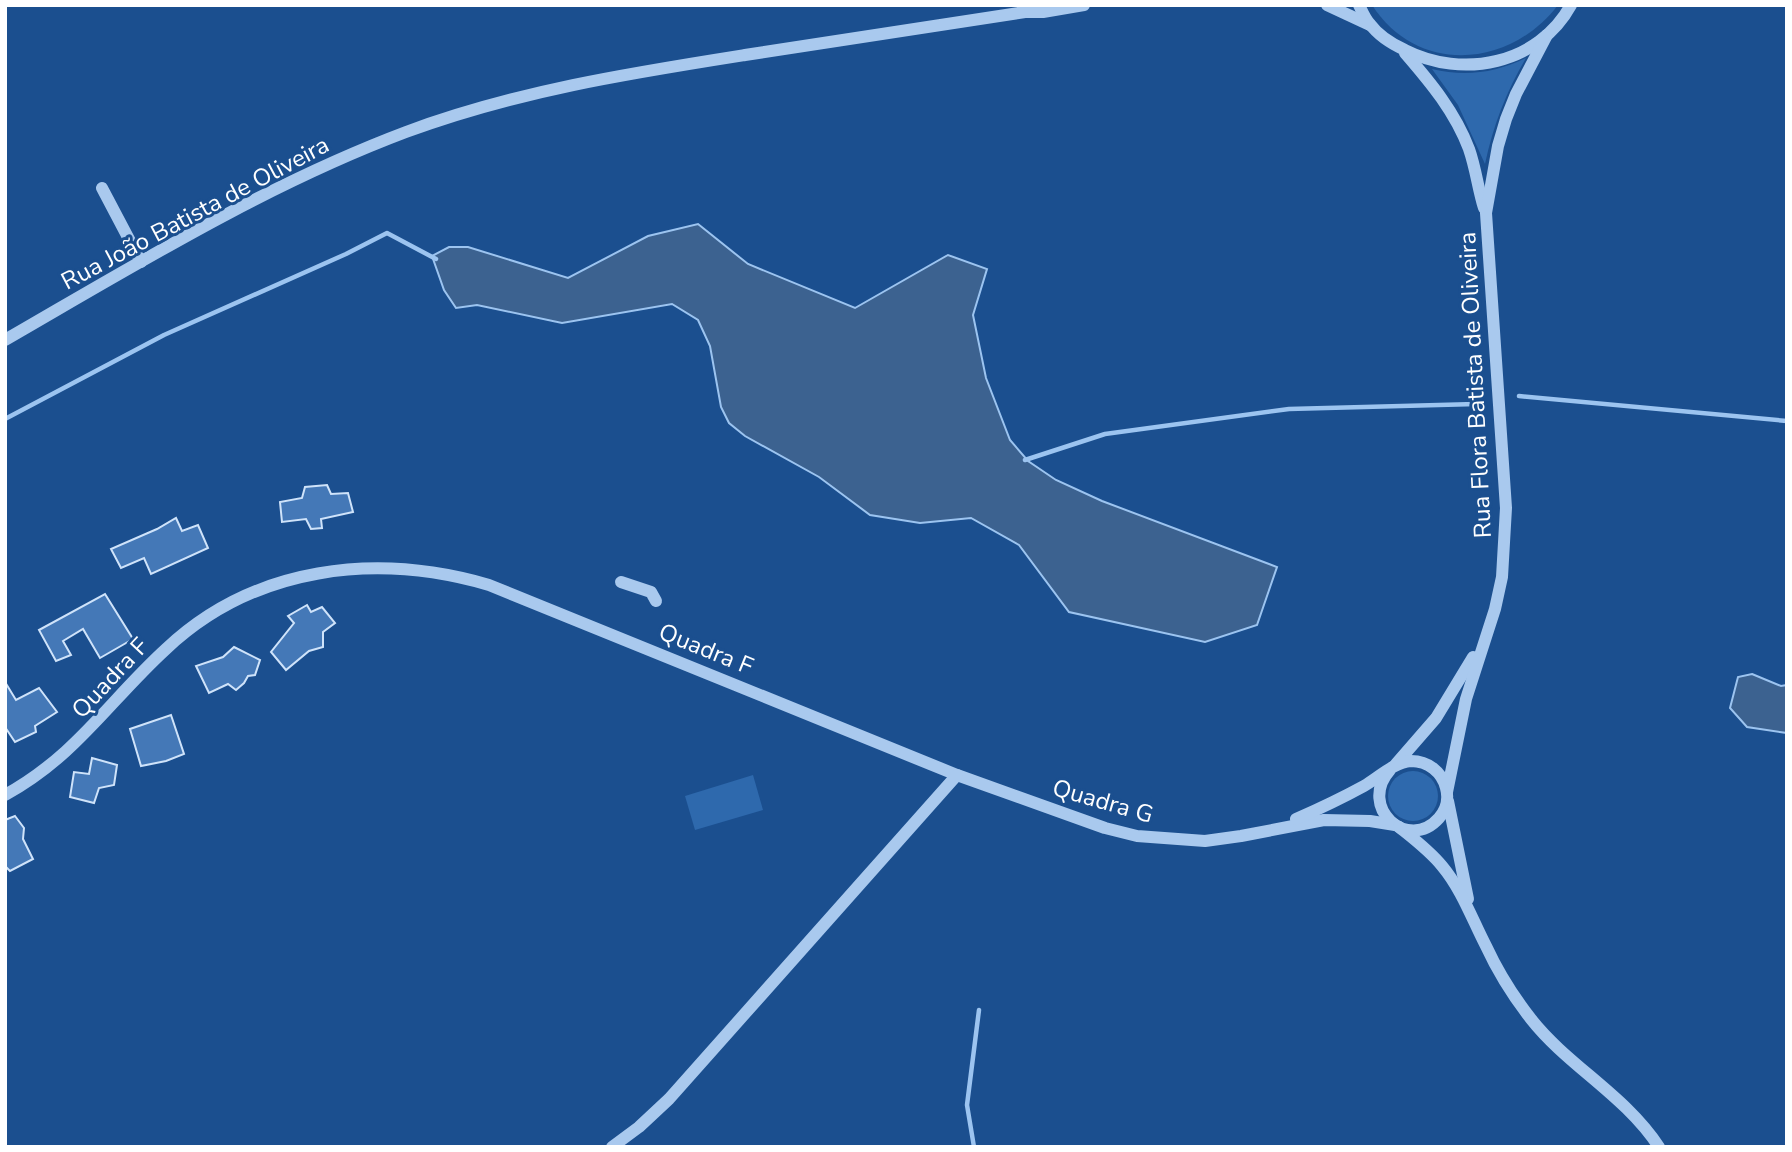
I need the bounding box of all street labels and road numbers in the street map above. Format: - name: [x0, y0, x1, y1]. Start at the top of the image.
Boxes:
- street label: Rua João Batista de Oliveira: [55, 129, 335, 297]
- street label: Rua Flora Batista de Oliveira: [1451, 231, 1499, 539]
- street label: Quadra F: [654, 616, 758, 682]
- street label: Quadra F: [65, 631, 155, 725]
- street label: Quadra G: [1049, 771, 1157, 831]

